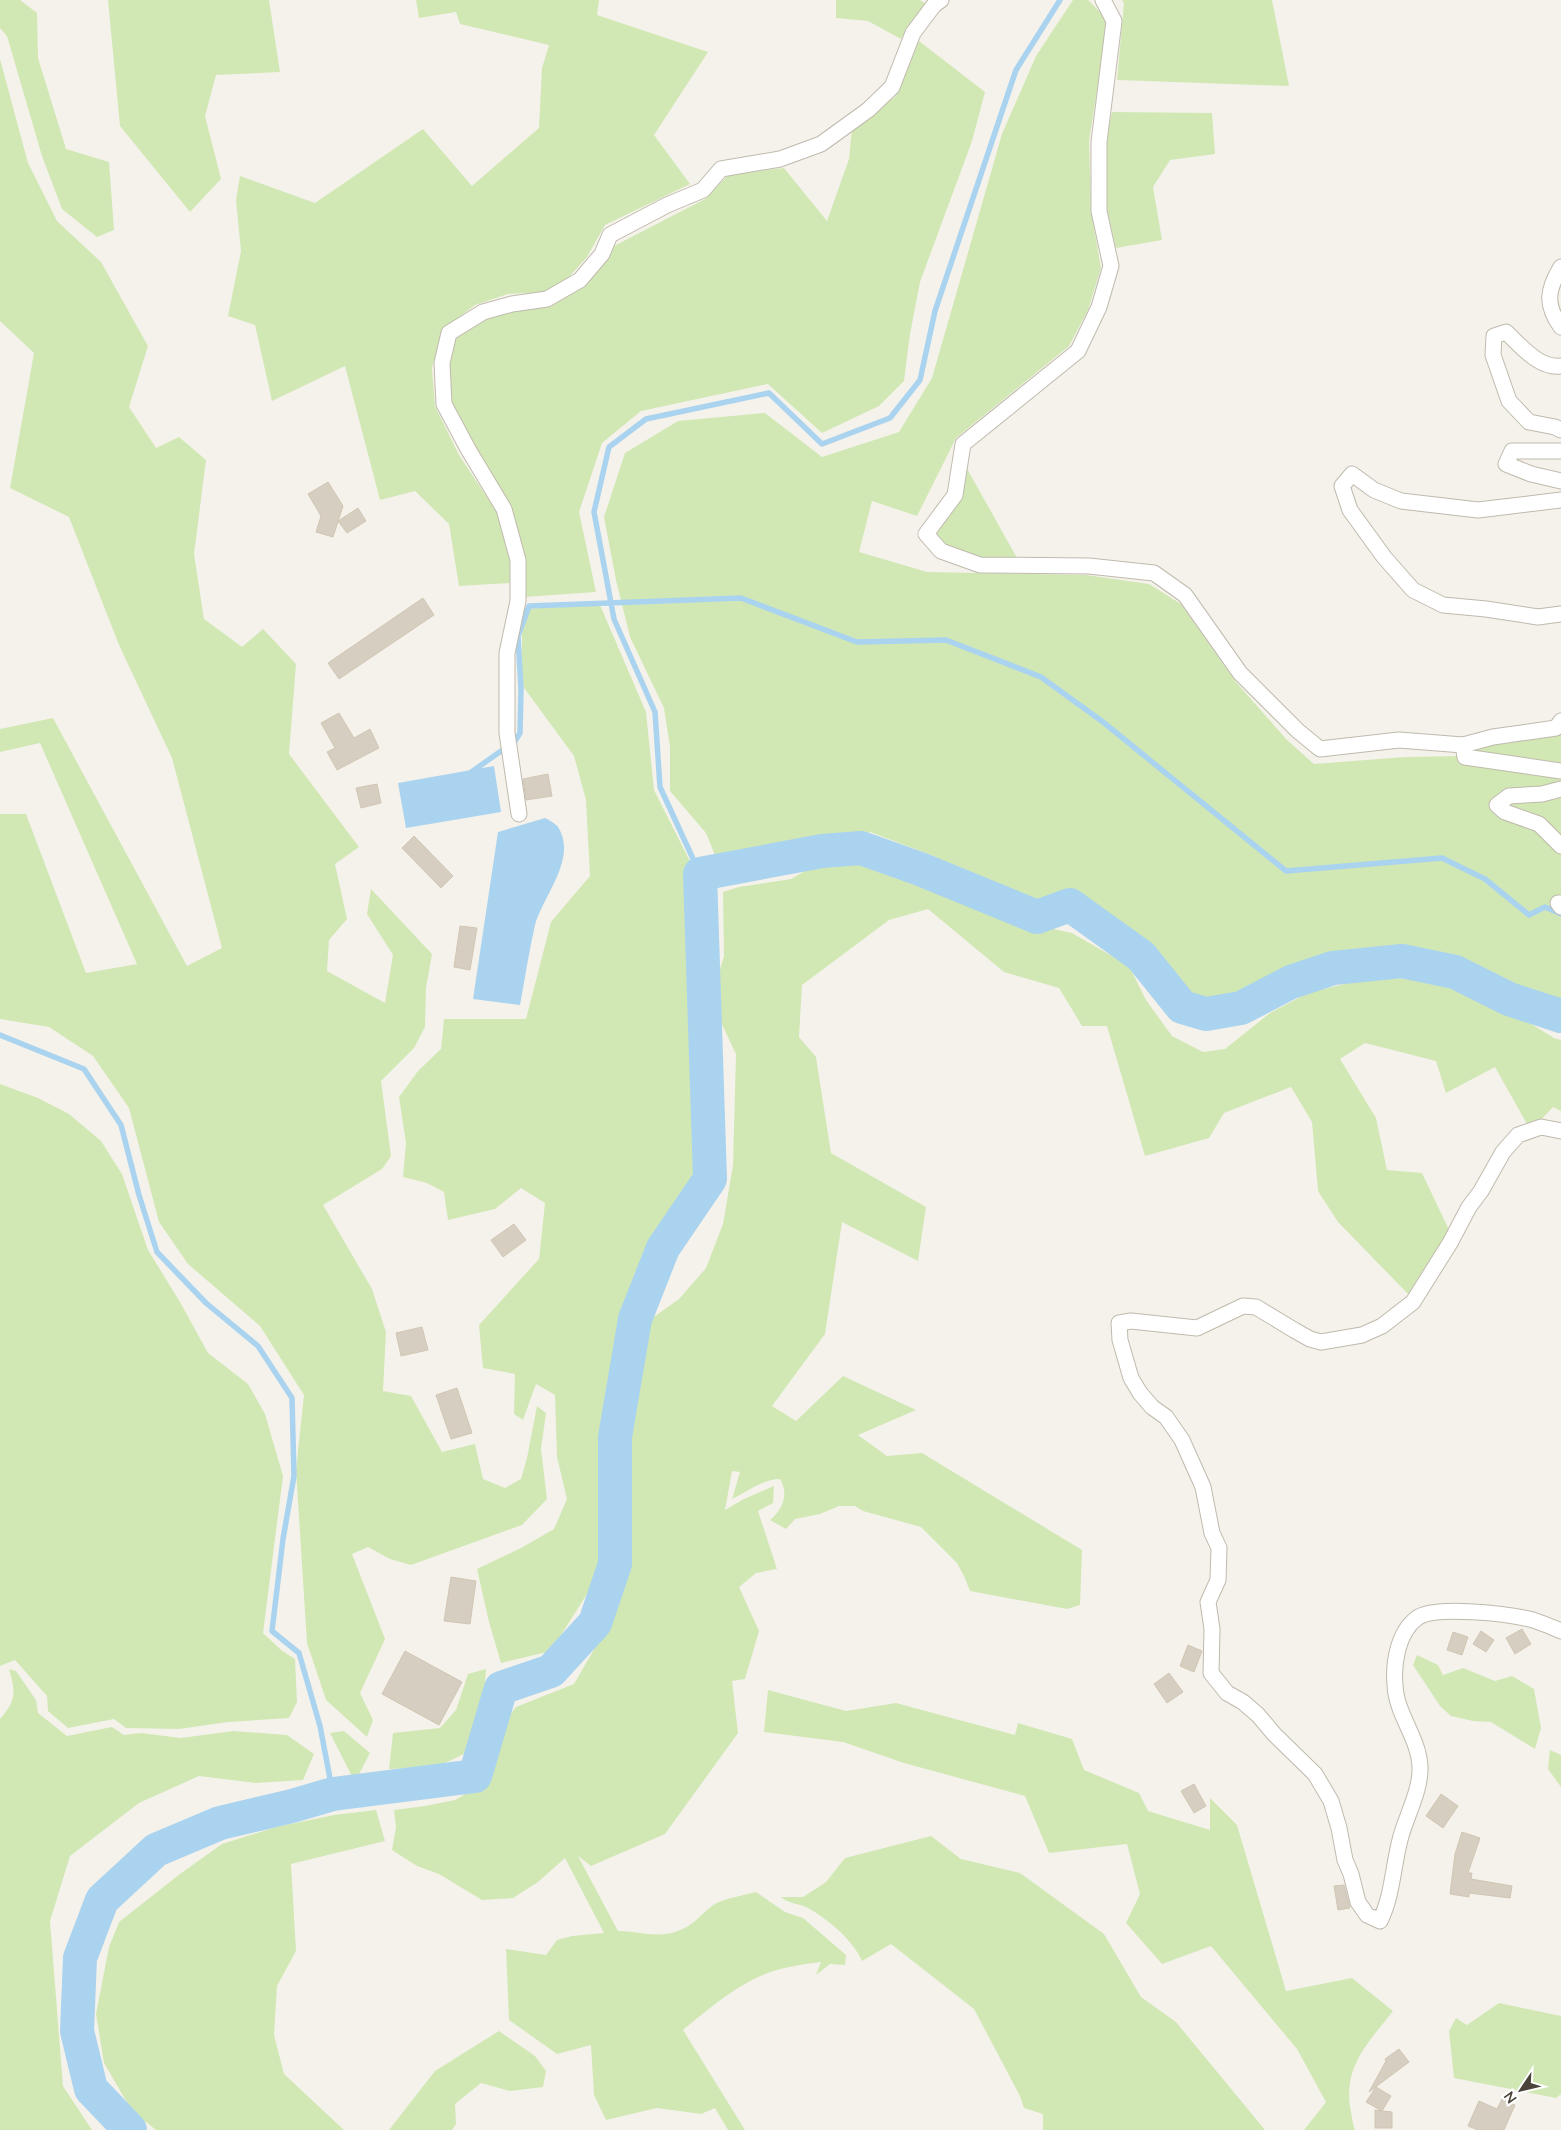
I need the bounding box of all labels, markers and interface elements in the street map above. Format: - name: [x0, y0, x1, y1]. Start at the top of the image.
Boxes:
- north arrow: [1496, 2065, 1546, 2115]
- text: N: [1500, 2088, 1520, 2107]

